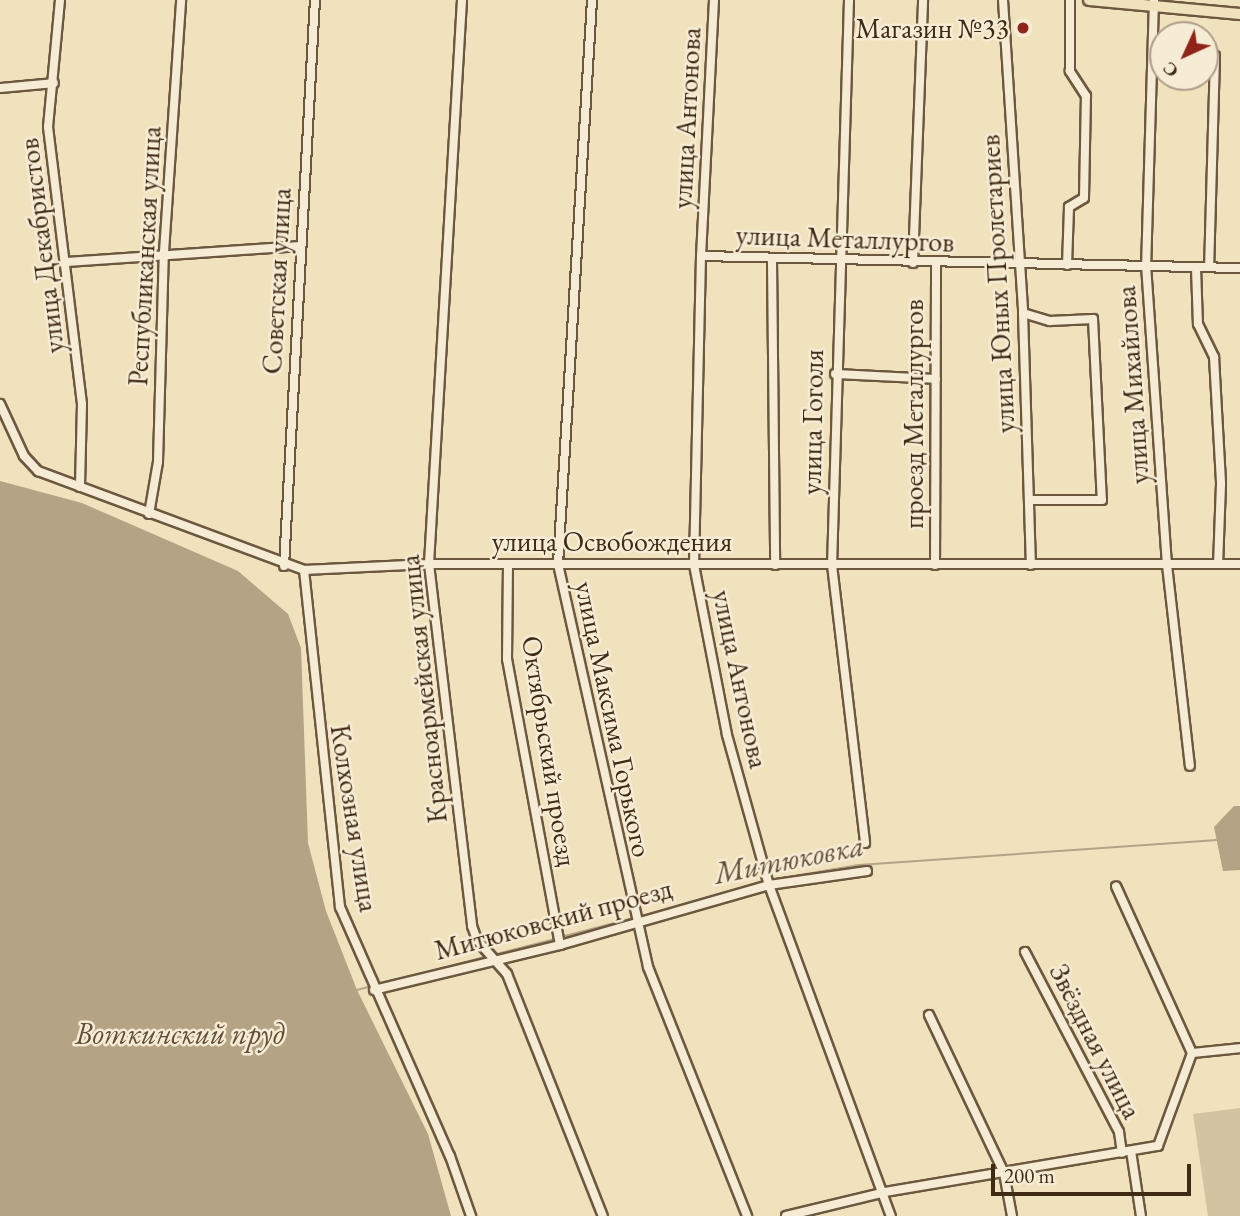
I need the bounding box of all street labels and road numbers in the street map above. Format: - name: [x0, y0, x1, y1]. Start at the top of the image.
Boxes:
- street label: улица Антонова: [664, 26, 708, 210]
- street label: Республиканская улица: [120, 125, 168, 387]
- street label: улица Юных Пролетариев: [972, 134, 1022, 434]
- street label: улица Декабристов: [11, 136, 71, 356]
- street label: Советская улица: [254, 187, 298, 375]
- street label: улица Металлургов: [735, 217, 955, 259]
- street label: улица Михайлова: [1108, 285, 1156, 485]
- street label: проезд Металлургов: [896, 299, 930, 529]
- street label: улица Гоголя: [794, 349, 830, 495]
- street label: улица Освобождения: [492, 524, 732, 558]
- street label: Красноармейская улица: [392, 553, 454, 825]
- street label: улица Максима Горького: [568, 578, 660, 860]
- street label: улица Антонова: [706, 587, 776, 771]
- street label: Октябрьский проезд: [515, 633, 585, 869]
- street label: Колхозная улица: [324, 722, 386, 914]
- street label: Митюковский проезд: [431, 871, 675, 967]
- street label: Звёздная улица: [1043, 958, 1149, 1124]

